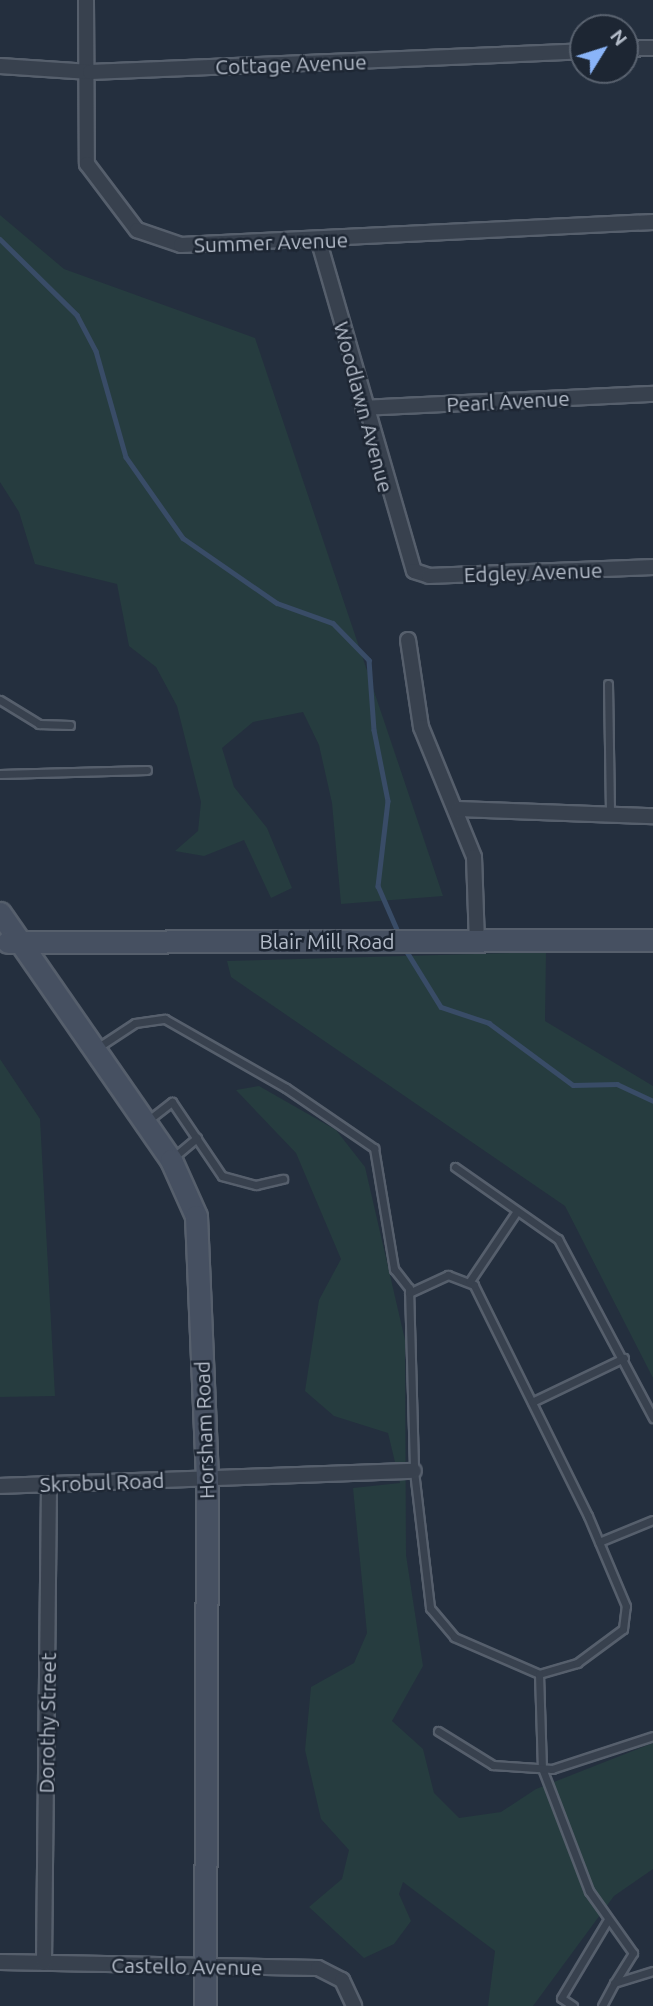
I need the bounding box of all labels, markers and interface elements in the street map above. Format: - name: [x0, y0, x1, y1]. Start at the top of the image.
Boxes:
- north arrow: [569, 14, 639, 84]
- text: N: [606, 25, 632, 50]
- street label: Cottage Avenue: [215, 49, 367, 79]
- street label: Summer Avenue: [193, 227, 349, 257]
- street label: Woodlawn Avenue: [329, 319, 399, 495]
- street label: Pearl Avenue: [446, 385, 570, 417]
- street label: Edgley Avenue: [463, 557, 603, 587]
- street label: Blair Mill Road: [259, 928, 395, 954]
- street label: Horsham Road: [189, 1361, 219, 1499]
- street label: Skrobul Road: [39, 1467, 165, 1497]
- street label: Dorothy Street: [33, 1652, 61, 1794]
- street label: Castello Avenue: [111, 1952, 263, 1980]

